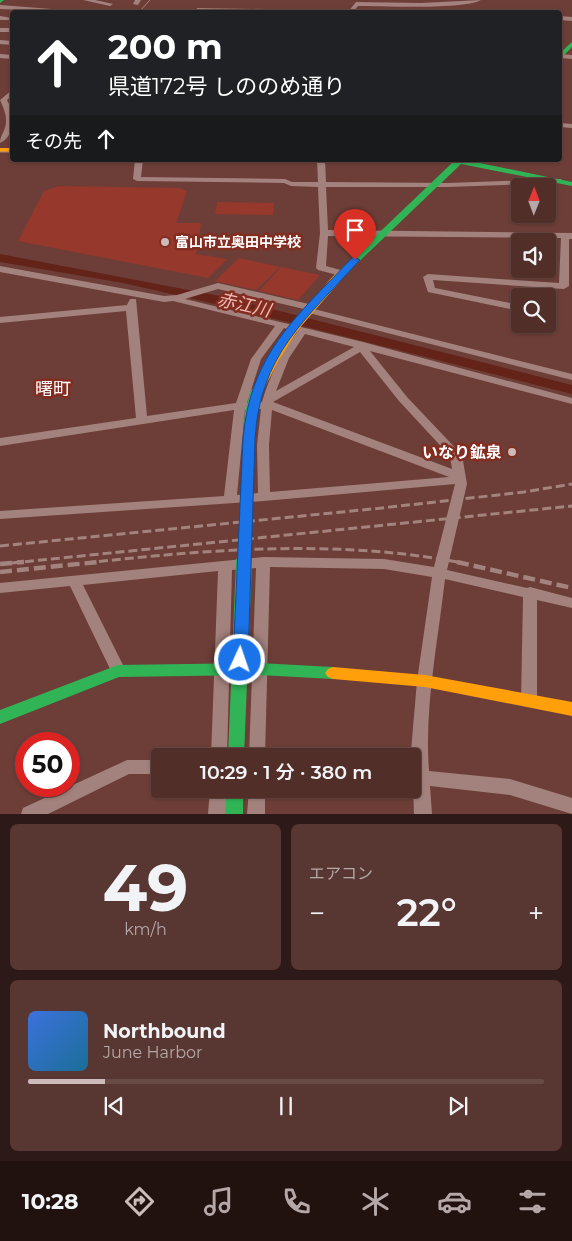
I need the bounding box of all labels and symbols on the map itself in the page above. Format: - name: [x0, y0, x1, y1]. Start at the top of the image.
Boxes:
- north arrow: [511, 178, 556, 222]
- pin: [334, 209, 376, 260]
- place label: 富山市立奥田中学校: [175, 233, 301, 251]
- marker: 富山市立奥田中学校: [159, 236, 171, 248]
- water label: 赤江川: [215, 288, 275, 322]
- district label: 曙町: [35, 378, 71, 400]
- place label: いなり鉱泉: [422, 443, 502, 462]
- marker: いなり鉱泉: [506, 446, 518, 458]
- position arrow: [213, 633, 265, 685]
- speed limit sign: 50: [15, 732, 80, 797]

